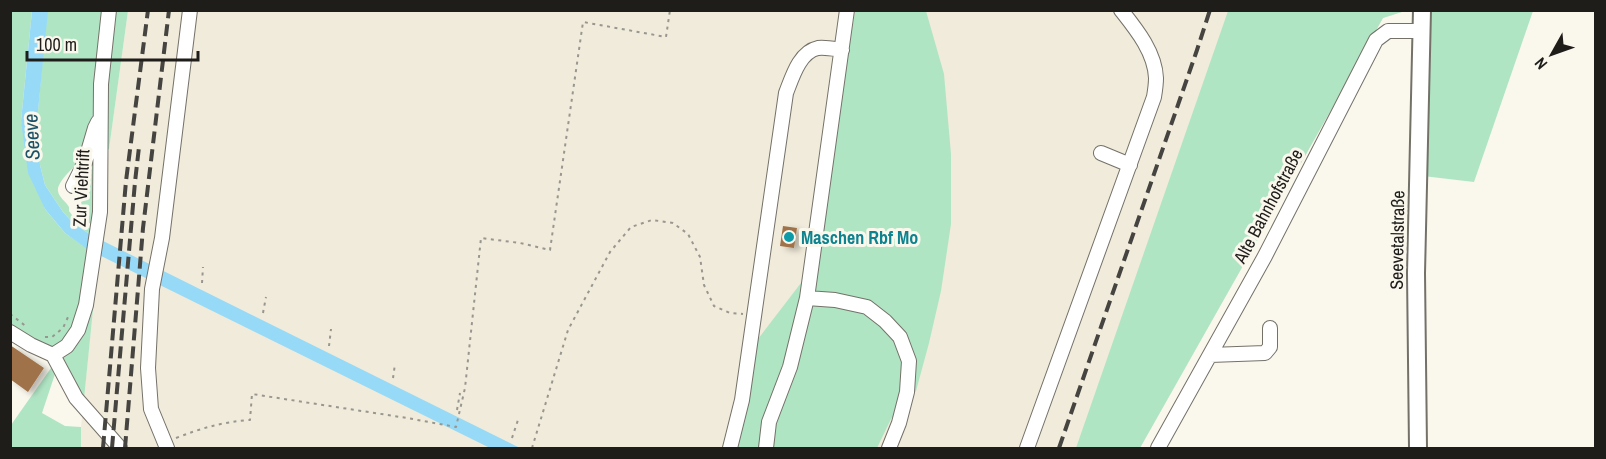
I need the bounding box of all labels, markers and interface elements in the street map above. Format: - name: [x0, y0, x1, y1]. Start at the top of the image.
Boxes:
- scale bar: [27, 24, 198, 62]
- north arrow: [1522, 24, 1582, 84]
- text: 100 m: [36, 32, 77, 57]
- text: N: [1529, 53, 1552, 74]
- water label: Seeve: [16, 113, 46, 161]
- street label: Alte Bahnhofstraße: [1227, 144, 1309, 269]
- street label: Zur Viehtrift: [66, 149, 96, 227]
- street label: Seevetalstraße: [1384, 190, 1410, 290]
- place label: Maschen Rbf Mo: [801, 225, 918, 250]
- marker: Maschen Rbf Mo: [782, 230, 796, 244]

